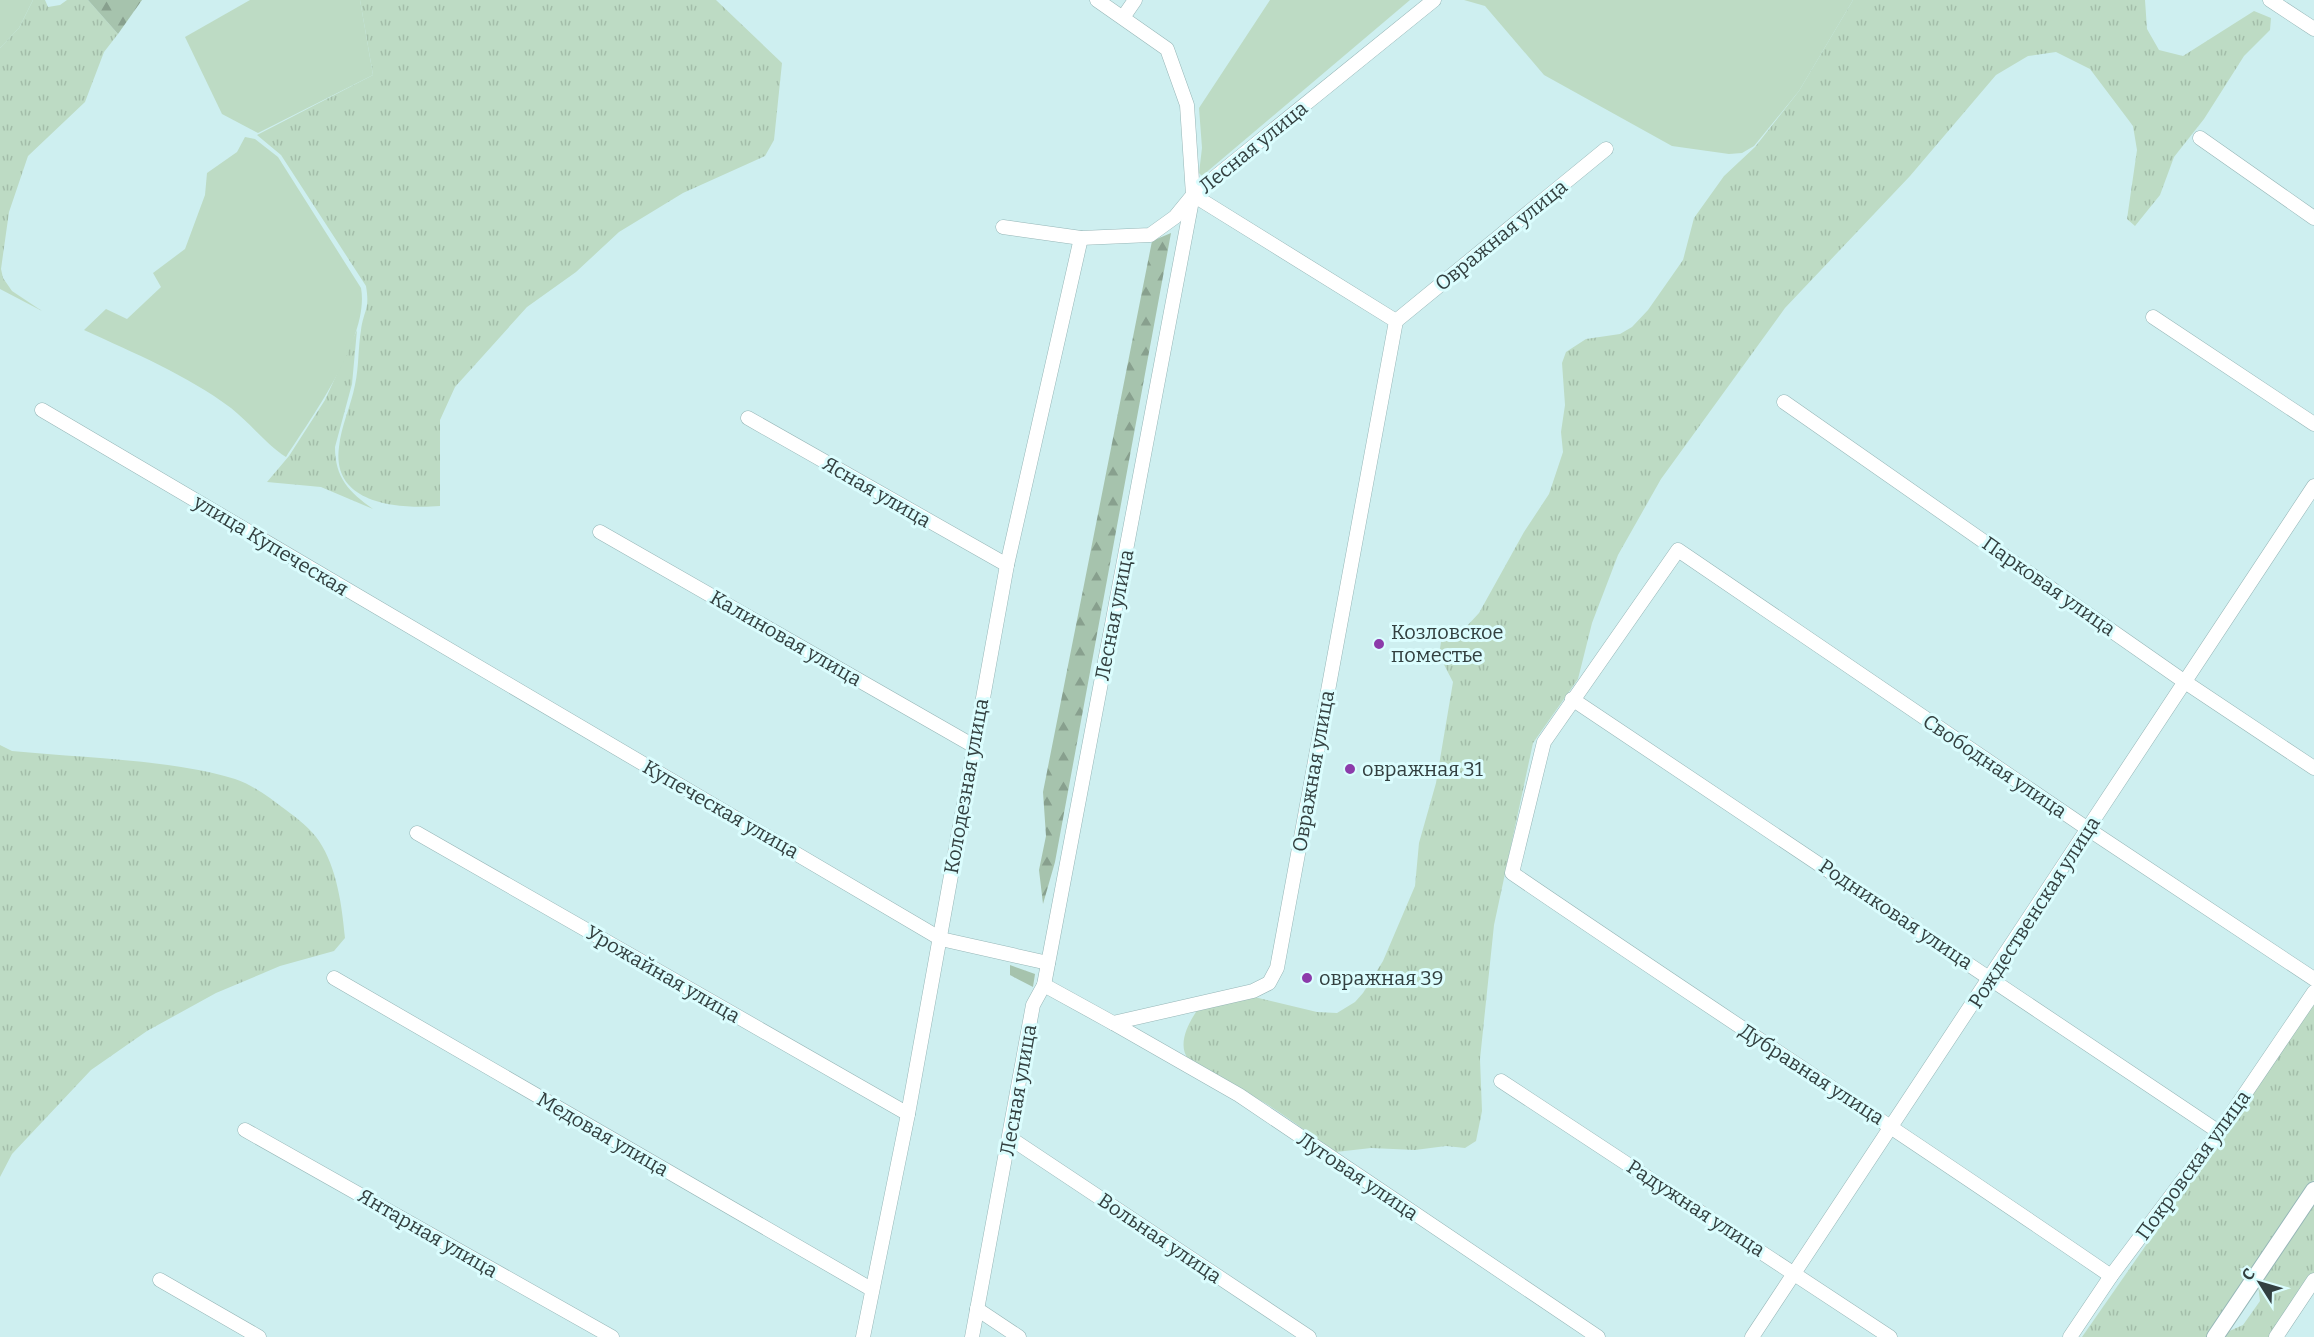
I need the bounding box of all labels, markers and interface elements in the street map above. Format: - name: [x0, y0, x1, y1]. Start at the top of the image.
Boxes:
- street label: Лесная улица: [1194, 96, 1312, 198]
- street label: Овражная улица: [1430, 174, 1572, 296]
- street label: Ясная улица: [819, 451, 935, 533]
- street label: улица Купеческая: [188, 489, 353, 601]
- street label: Парковая улица: [1978, 531, 2120, 641]
- street label: Лесная улица: [1090, 547, 1138, 683]
- street label: Калиновая улица: [706, 585, 866, 691]
- place label: Козловское поместье: [1391, 620, 1504, 667]
- marker: Козловское поместье: [1372, 637, 1386, 651]
- street label: Овражная улица: [1287, 688, 1339, 854]
- street label: Колодезная улица: [939, 696, 993, 876]
- street label: Свободная улица: [1918, 709, 2072, 823]
- street label: Купеческая улица: [639, 755, 803, 863]
- place label: овражная 31: [1362, 757, 1483, 781]
- marker: овражная 31: [1343, 762, 1357, 776]
- street label: Рождественская улица: [1963, 812, 2105, 1012]
- street label: Родниковая улица: [1815, 854, 1977, 974]
- street label: Урожайная улица: [582, 920, 744, 1028]
- place label: овражная 39: [1319, 966, 1443, 990]
- marker: овражная 39: [1300, 971, 1314, 985]
- street label: Дубравная улица: [1735, 1018, 1889, 1130]
- street label: Лесная улица: [995, 1022, 1041, 1158]
- street label: Покровская улица: [2131, 1086, 2255, 1244]
- street label: Медовая улица: [533, 1087, 673, 1181]
- street label: Луговая улица: [1293, 1127, 1423, 1225]
- street label: Радужная улица: [1622, 1154, 1770, 1262]
- street label: Янтарная улица: [354, 1183, 502, 1283]
- street label: Вольная улица: [1094, 1188, 1226, 1288]
- north arrow: [2230, 1253, 2290, 1313]
- text: С: [2238, 1265, 2259, 1284]

